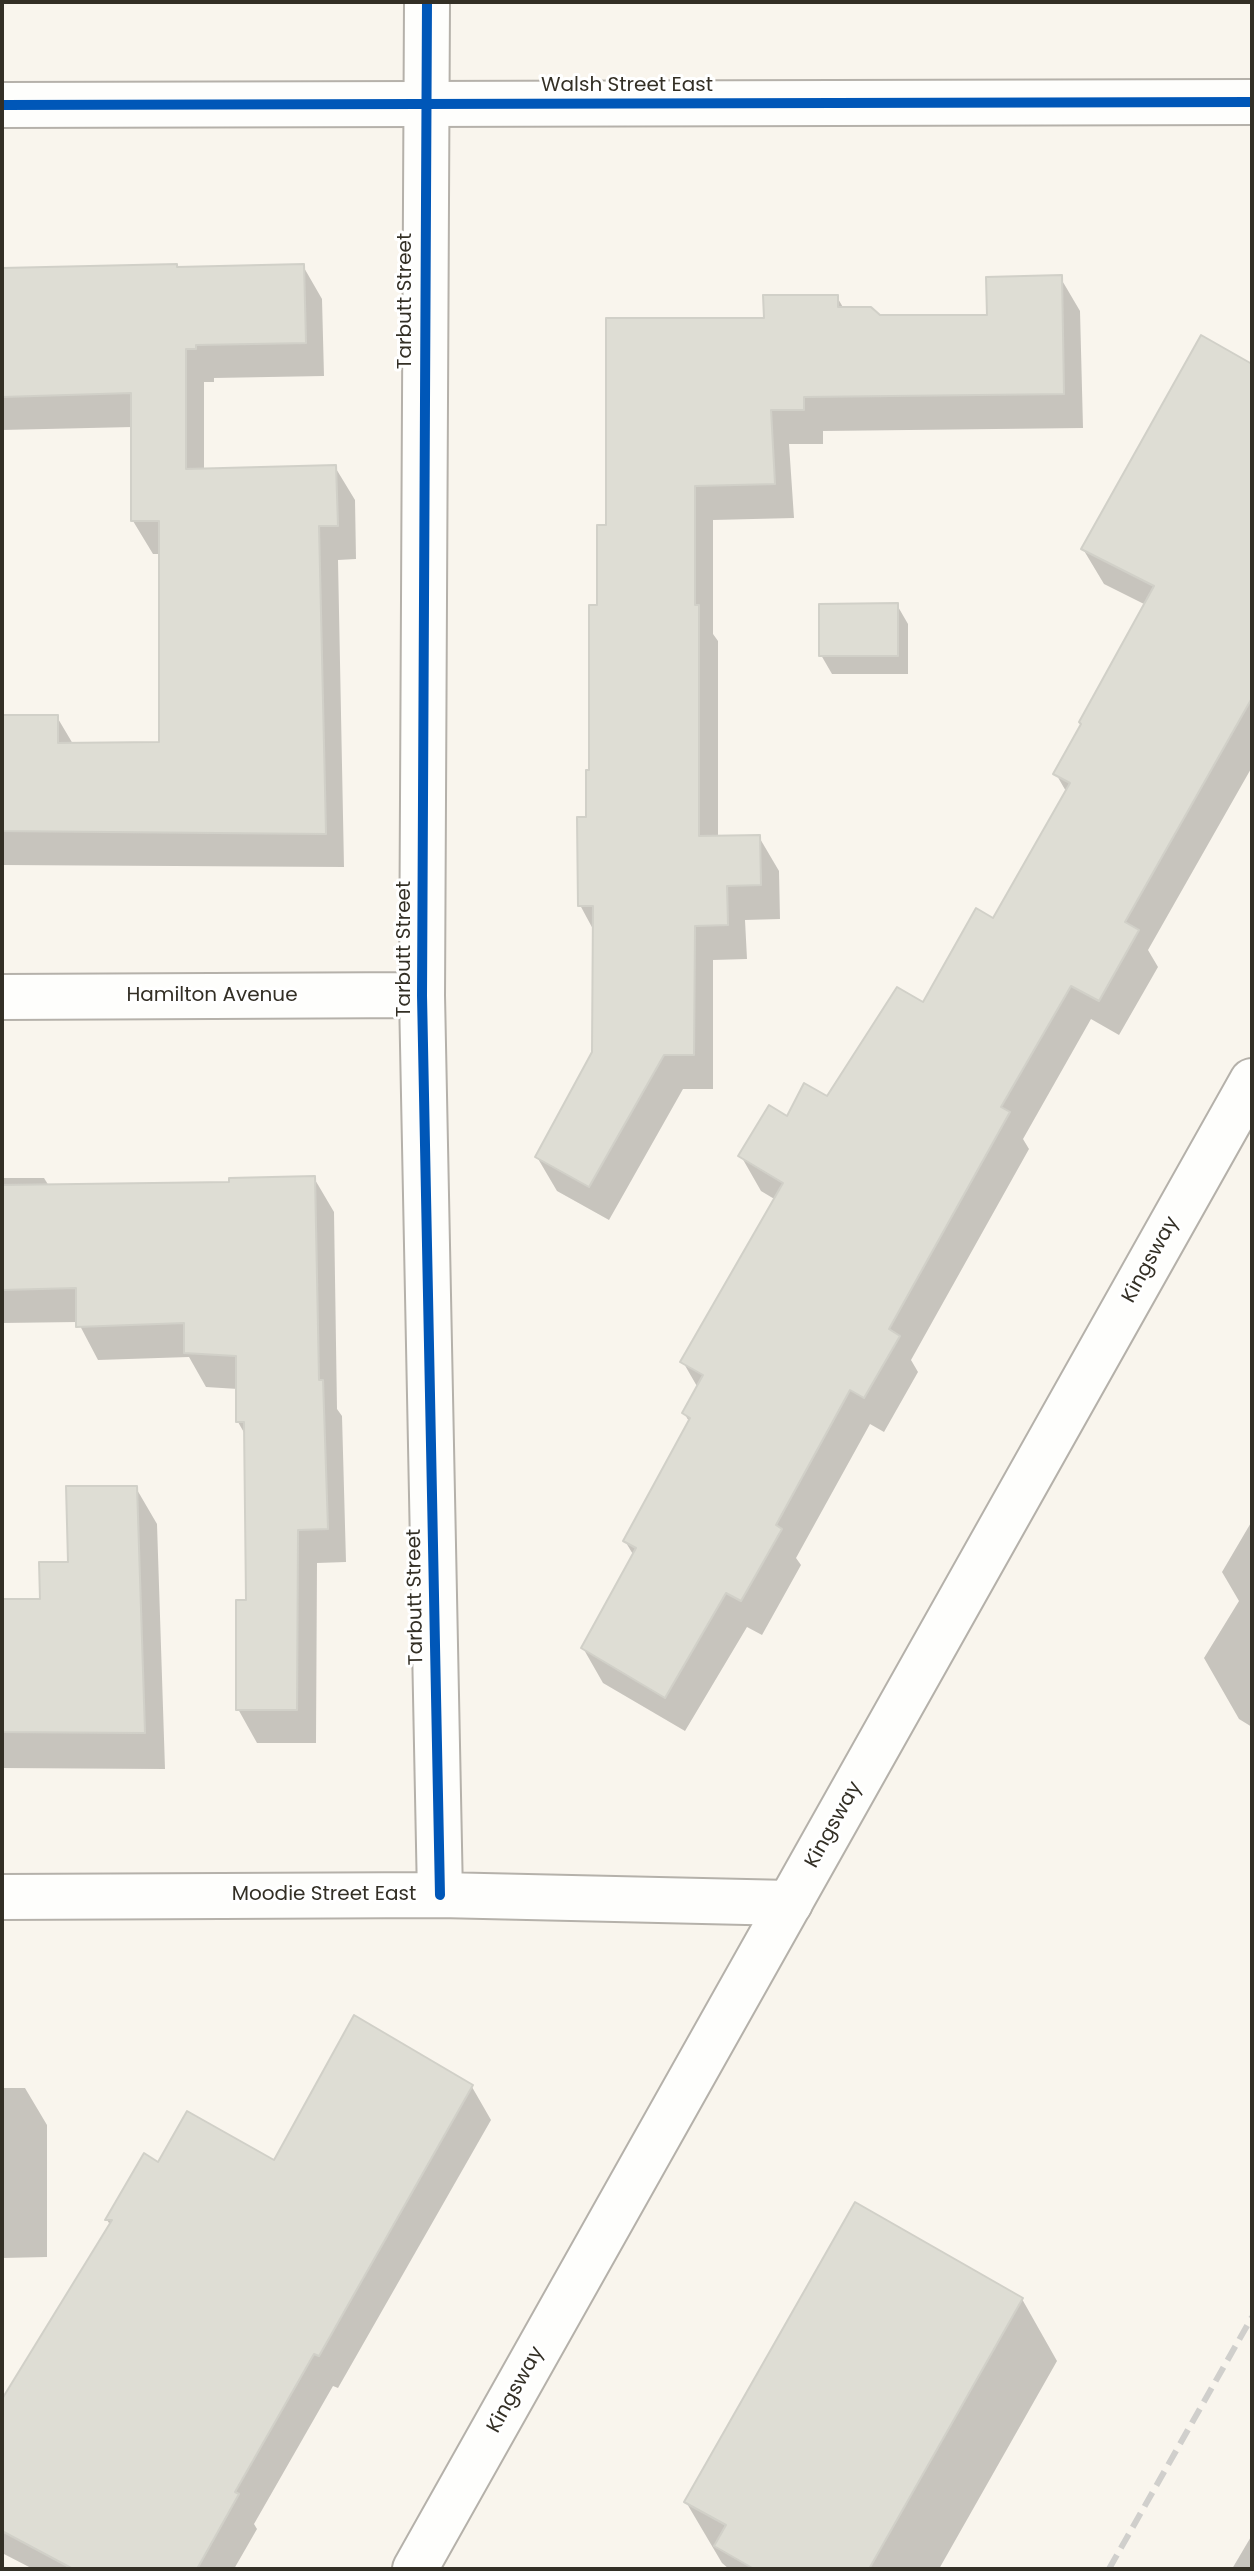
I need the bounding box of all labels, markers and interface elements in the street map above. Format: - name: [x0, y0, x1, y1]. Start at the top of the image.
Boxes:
- street label: Walsh Street East: [541, 74, 713, 98]
- street label: Tarbutt Street: [394, 233, 418, 369]
- street label: Tarbutt Street: [393, 881, 417, 1017]
- street label: Hamilton Avenue: [126, 984, 298, 1008]
- street label: Kingsway: [1118, 1213, 1184, 1307]
- street label: Tarbutt Street: [403, 1529, 429, 1665]
- street label: Kingsway: [801, 1778, 867, 1872]
- street label: Moodie Street East: [232, 1883, 416, 1907]
- street label: Kingsway: [483, 2343, 549, 2437]

